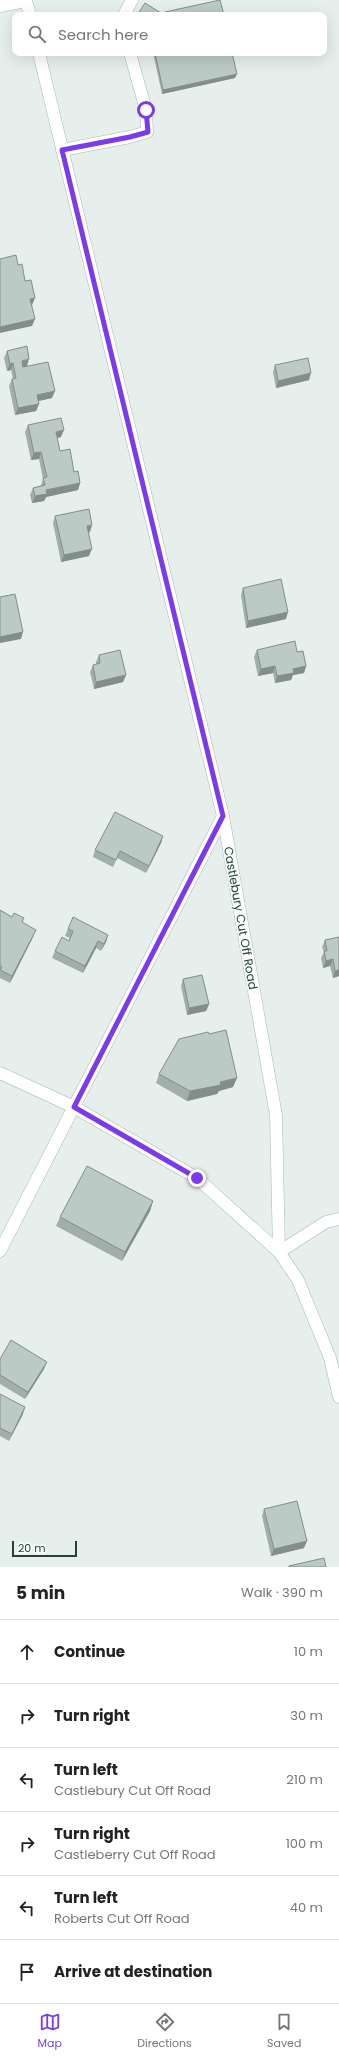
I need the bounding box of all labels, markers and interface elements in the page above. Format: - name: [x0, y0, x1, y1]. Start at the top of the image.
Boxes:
- search box: [12, 12, 327, 56]
- icon: search: [26, 23, 48, 45]
- text: Search here: [58, 24, 148, 45]
- route start: [137, 101, 155, 119]
- street label: Castlebury Cut Off Road: [220, 845, 262, 991]
- route end: [188, 1169, 206, 1187]
- scale bar: [12, 1539, 77, 1558]
- text: 20 m: [18, 1540, 46, 1556]
- text: 5 min: [16, 1581, 65, 1605]
- text: Walk · 390 m: [241, 1583, 323, 1602]
- icon: ahead: [16, 1641, 38, 1663]
- text: Continue: [54, 1641, 125, 1662]
- text: 10 m: [294, 1642, 323, 1661]
- icon: right: [16, 1705, 38, 1727]
- text: Turn right: [54, 1705, 130, 1726]
- text: 30 m: [290, 1706, 323, 1725]
- text: Turn left: [54, 1759, 118, 1780]
- icon: left: [16, 1769, 38, 1791]
- text: 210 m: [286, 1770, 323, 1789]
- text: Castlebury Cut Off Road: [54, 1781, 211, 1800]
- text: Turn right: [54, 1823, 130, 1844]
- icon: right: [16, 1833, 38, 1855]
- text: 100 m: [286, 1834, 323, 1853]
- text: Castleberry Cut Off Road: [54, 1845, 216, 1864]
- text: Turn left: [54, 1887, 118, 1908]
- icon: left: [16, 1897, 38, 1919]
- text: 40 m: [290, 1898, 323, 1917]
- text: Roberts Cut Off Road: [54, 1909, 190, 1928]
- icon: arrive: [16, 1961, 38, 1983]
- text: Arrive at destination: [54, 1961, 212, 1982]
- tab: Map: [38, 2011, 62, 2052]
- tab: Directions: [137, 2011, 192, 2052]
- tab: Saved: [267, 2011, 301, 2052]

